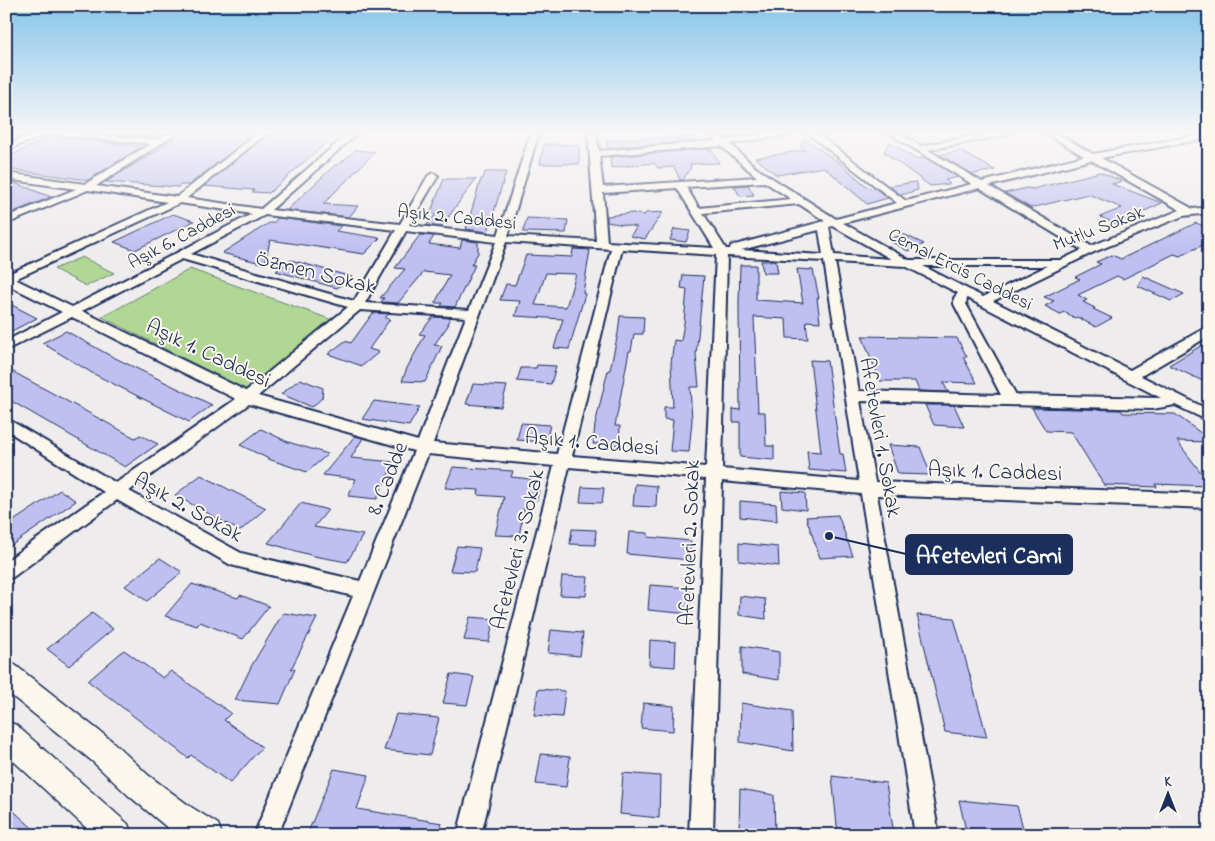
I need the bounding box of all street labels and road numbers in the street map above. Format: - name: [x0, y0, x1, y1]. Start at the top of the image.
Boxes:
- street label: Aşık 6. Caddesi: [124, 197, 241, 277]
- street label: Aşık 2. Caddesi: [396, 199, 518, 238]
- street label: Mutlu Sokak: [1049, 199, 1149, 259]
- street label: Cemal Ercis Caddesi: [883, 222, 1037, 318]
- street label: Özmen Sokak: [252, 244, 379, 304]
- street label: Aşık 1. Caddesi: [140, 312, 275, 398]
- street label: Afetevleri 1. Sokak: [849, 355, 909, 521]
- street label: Aşık 1. Caddesi: [523, 422, 660, 466]
- street label: 8. Cadde: [360, 437, 418, 521]
- street label: Aşık 1. Caddesi: [927, 455, 1063, 491]
- street label: Afetevleri 2. Sokak: [672, 459, 710, 627]
- street label: Aşık 2. Sokak: [127, 465, 248, 552]
- street label: Afetevleri 3. Sokak: [484, 466, 554, 633]

